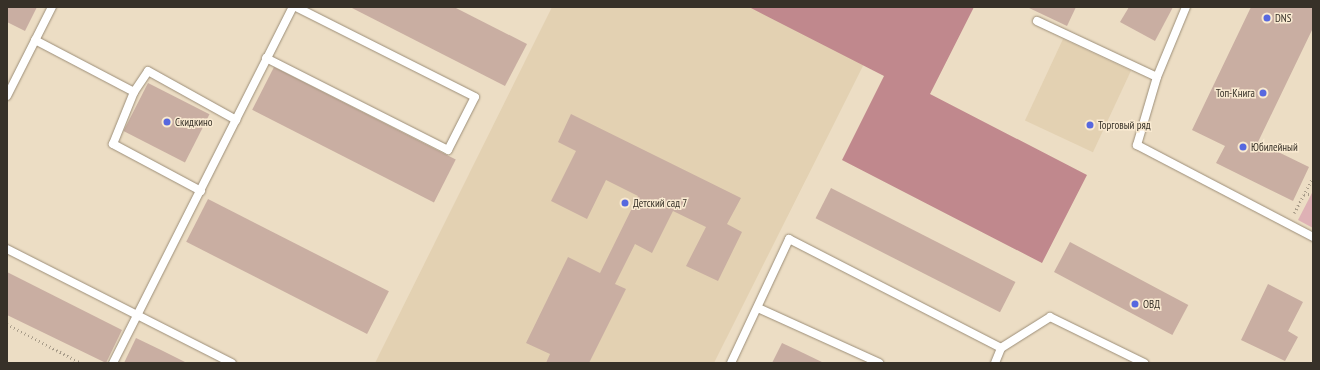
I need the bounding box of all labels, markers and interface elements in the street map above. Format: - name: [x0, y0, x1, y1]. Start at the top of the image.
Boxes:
- place label: DNS: [1275, 11, 1291, 25]
- marker: DNS: [1262, 13, 1272, 23]
- place label: Топ-Книга: [1216, 86, 1255, 100]
- marker: Топ-Книга: [1258, 88, 1268, 98]
- place label: Скидкино: [175, 115, 213, 129]
- marker: Скидкино: [162, 117, 172, 127]
- place label: Торговый ряд: [1098, 118, 1151, 132]
- marker: Торговый ряд: [1085, 120, 1095, 130]
- place label: Юбилейный: [1251, 140, 1298, 154]
- marker: Юбилейный: [1238, 142, 1248, 152]
- place label: Детский сад 7: [633, 196, 687, 210]
- marker: Детский сад 7: [620, 198, 630, 208]
- place label: ОВД: [1143, 297, 1160, 311]
- marker: ОВД: [1130, 299, 1140, 309]

